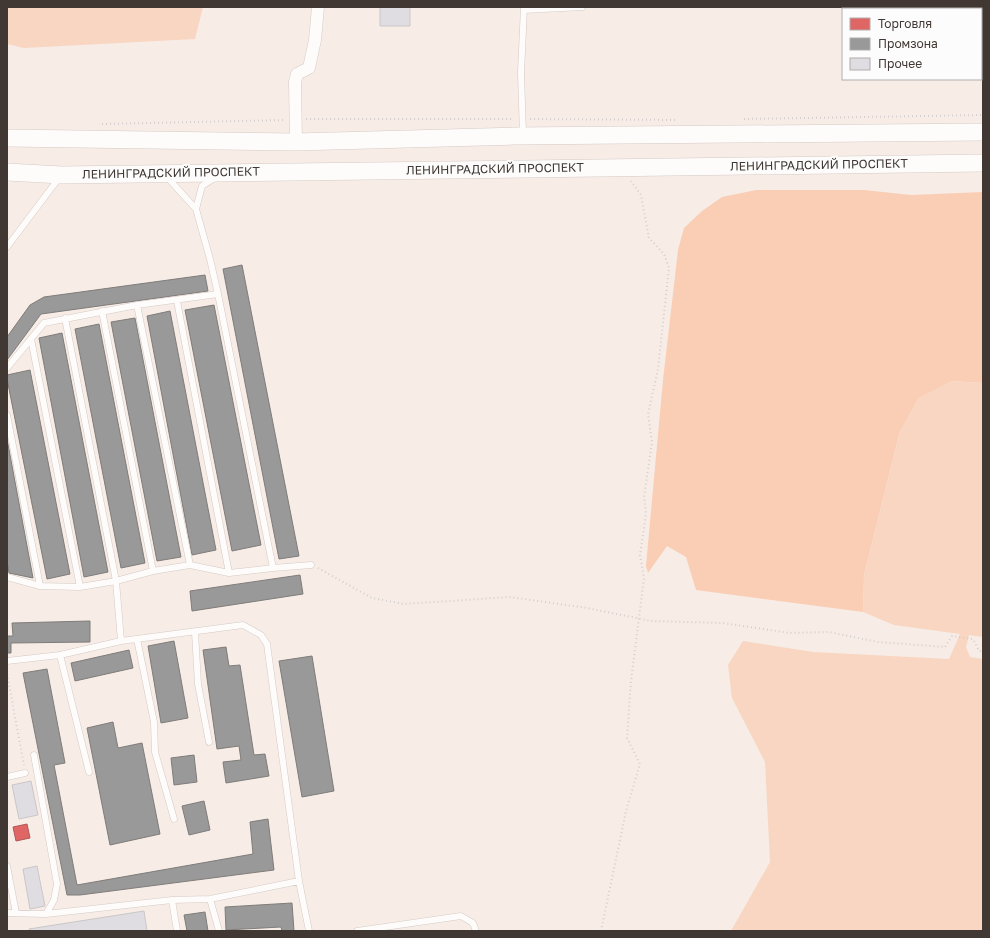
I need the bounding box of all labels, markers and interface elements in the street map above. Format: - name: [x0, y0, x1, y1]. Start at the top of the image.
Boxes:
- legend: [842, 8, 982, 80]
- text: Торговля: [878, 16, 932, 31]
- text: Промзона: [878, 36, 938, 51]
- text: Прочее: [878, 56, 922, 71]
- street label: ЛЕНИНГРАДСКИЙ ПРОСПЕКТ: [730, 155, 909, 174]
- street label: ЛЕНИНГРАДСКИЙ ПРОСПЕКТ: [406, 159, 585, 178]
- street label: ЛЕНИНГРАДСКИЙ ПРОСПЕКТ: [82, 163, 261, 182]

